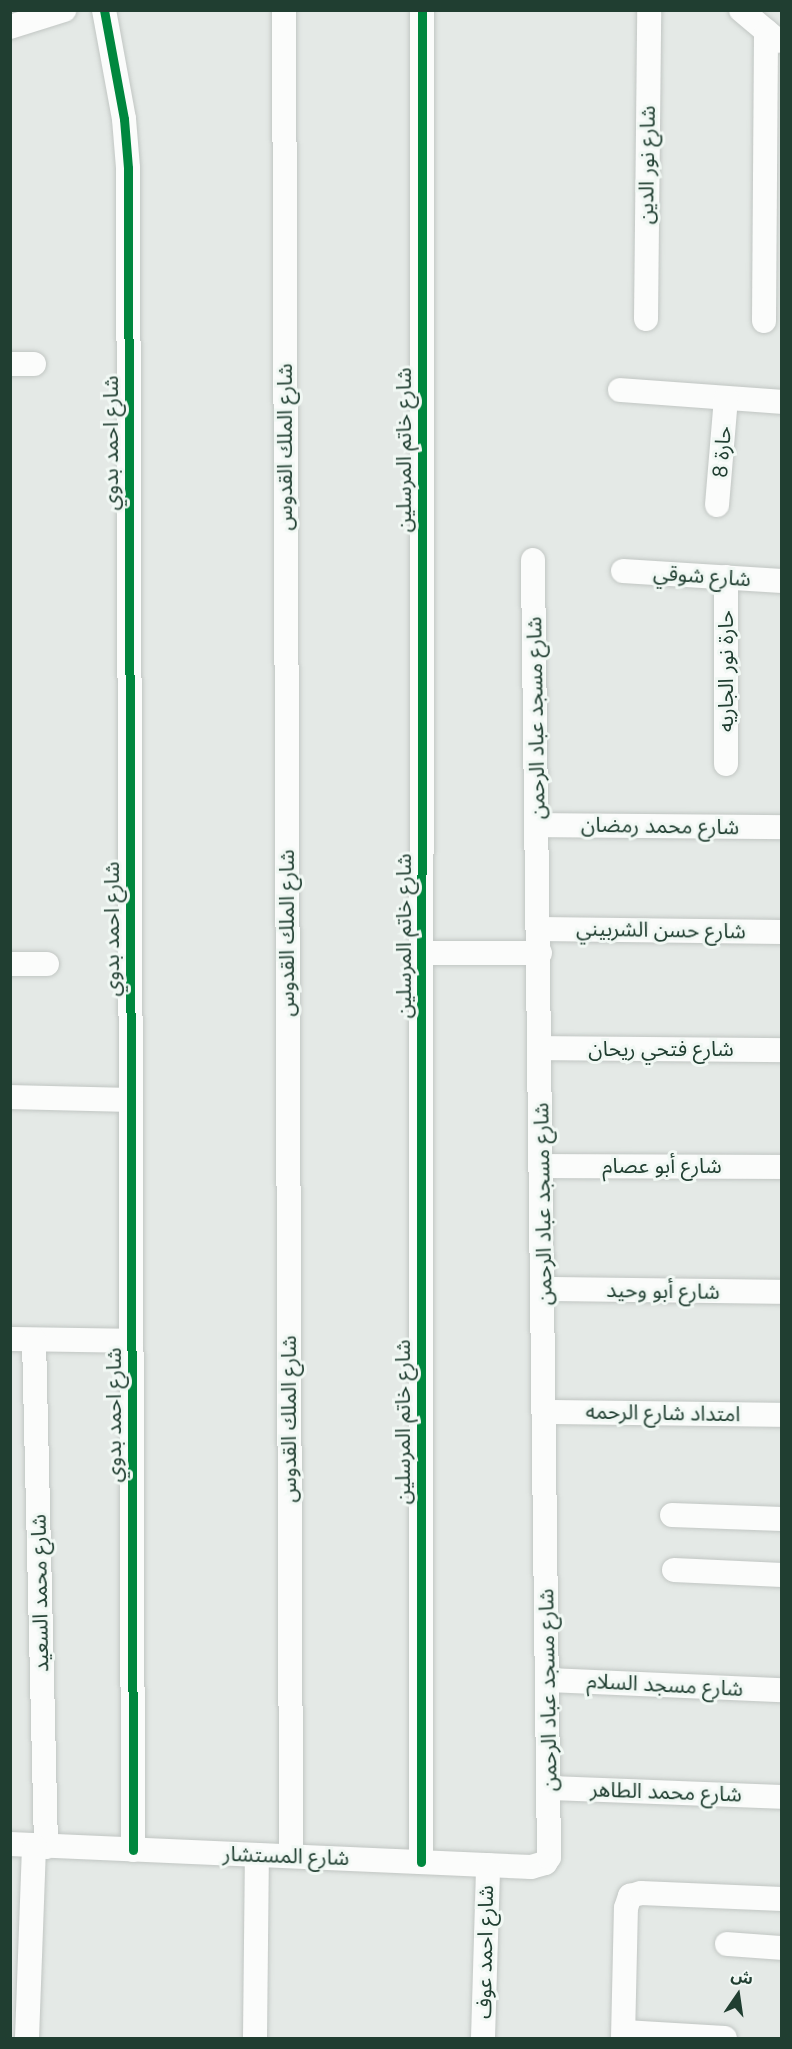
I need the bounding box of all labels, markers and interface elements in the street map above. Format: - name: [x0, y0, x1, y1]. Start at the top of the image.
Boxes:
- street label: شارع نور الدين: [633, 105, 661, 225]
- street label: شارع الملك القدوس: [272, 363, 298, 531]
- street label: شارع خاتم المرسلين: [391, 368, 417, 532]
- street label: شارع احمد بدوي: [98, 376, 124, 510]
- street label: حارة 8: [707, 425, 737, 479]
- street label: شارع شوقي: [652, 560, 752, 592]
- street label: حارة نور الجاريه: [713, 610, 739, 732]
- street label: شارع مسجد عباد الرحمن: [522, 616, 550, 820]
- street label: شارع محمد رمضان: [581, 812, 739, 840]
- street label: شارع الملك القدوس: [274, 849, 300, 1017]
- street label: شارع خاتم المرسلين: [391, 854, 417, 1018]
- street label: شارع احمد بدوي: [99, 862, 125, 996]
- street label: شارع حسن الشربيني: [576, 916, 746, 944]
- street label: شارع فتحي ريحان: [588, 1036, 734, 1062]
- street label: شارع مسجد عباد الرحمن: [529, 1102, 557, 1306]
- street label: شارع أبو عصام: [602, 1153, 722, 1179]
- street label: شارع أبو وحيد: [606, 1277, 720, 1305]
- street label: شارع الملك القدوس: [276, 1335, 302, 1503]
- street label: شارع خاتم المرسلين: [390, 1340, 416, 1504]
- street label: شارع احمد بدوي: [101, 1348, 127, 1482]
- street label: امتداد شارع الرحمه: [585, 1399, 741, 1427]
- street label: شارع محمد السعيد: [26, 1514, 54, 1672]
- street label: شارع مسجد عباد الرحمن: [534, 1588, 562, 1792]
- street label: شارع مسجد السلام: [586, 1668, 744, 1702]
- street label: شارع محمد الطاهر: [590, 1777, 742, 1807]
- street label: شارع المستشار: [222, 1841, 350, 1871]
- street label: شارع احمد عوف: [471, 1885, 499, 2019]
- text: ش: [729, 1964, 755, 1990]
- north arrow: [708, 1965, 768, 2025]

